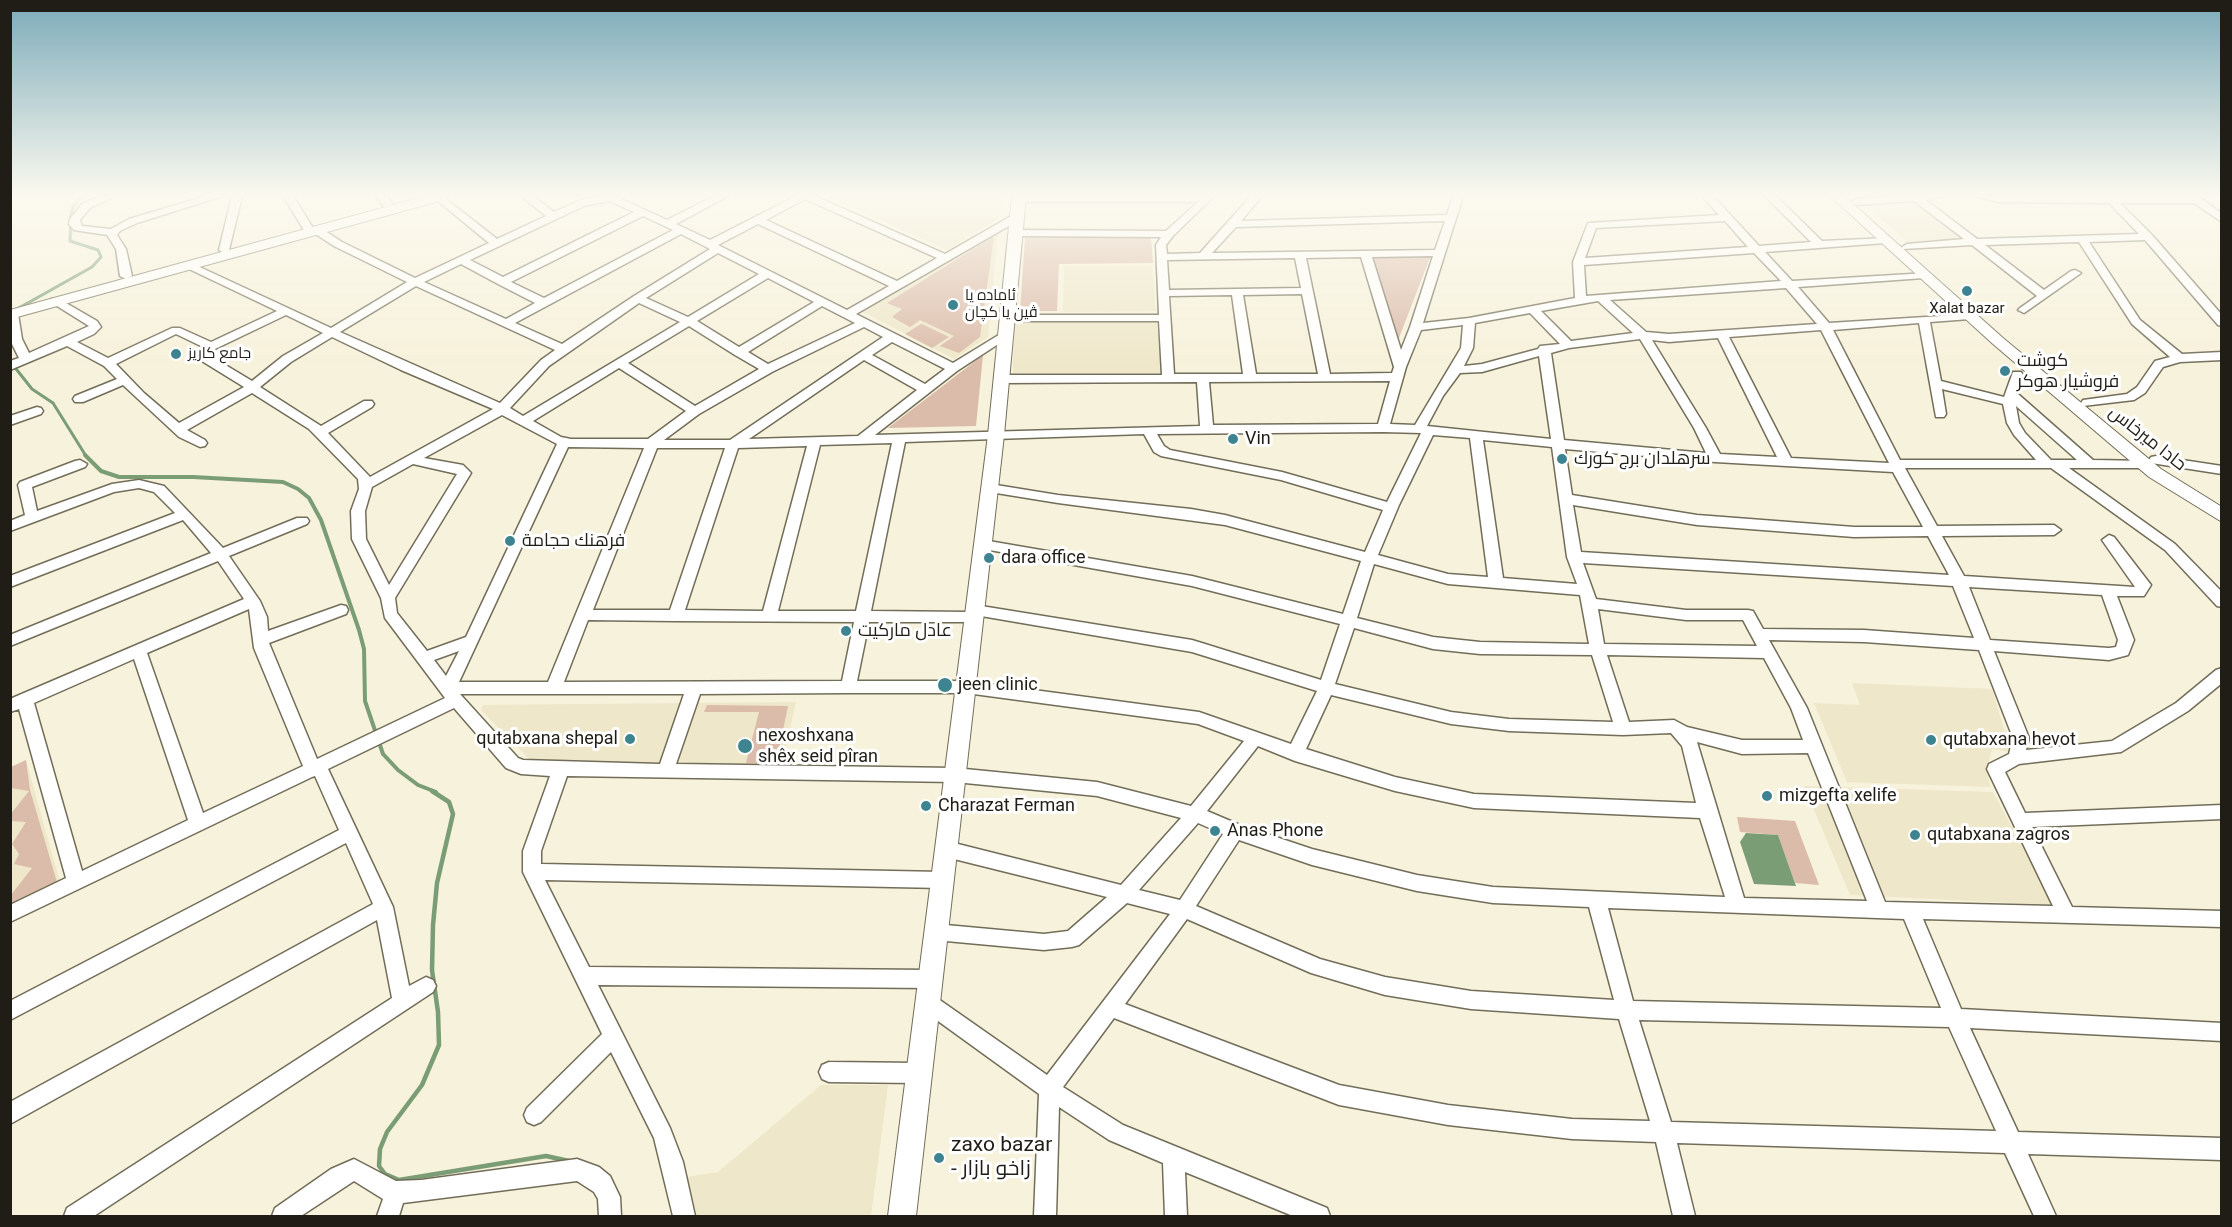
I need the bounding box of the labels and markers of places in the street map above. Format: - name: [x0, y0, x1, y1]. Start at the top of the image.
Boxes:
- marker: Xalat bazar: [1960, 284, 1974, 298]
- place label: ئاماده یا ڤین یا کچان: [965, 287, 1038, 322]
- marker: ئاماده یا ڤین یا کچان: [946, 298, 960, 312]
- place label: Xalat bazar: [1929, 300, 2005, 318]
- place label: جامع كاريز: [188, 345, 251, 363]
- marker: جامع كاريز: [169, 347, 183, 361]
- place label: كوشت فروشيار هوكر: [2017, 350, 2119, 392]
- marker: كوشت فروشيار هوكر: [1998, 364, 2012, 378]
- place label: Vin: [1245, 428, 1271, 450]
- marker: Vin: [1226, 432, 1240, 446]
- place label: سرهلدان برج كورك: [1574, 448, 1710, 470]
- marker: سرهلدان برج كورك: [1555, 452, 1569, 466]
- place label: فرهنك حجامة: [522, 530, 625, 552]
- marker: فرهنك حجامة: [503, 534, 517, 548]
- place label: dara office: [1001, 547, 1086, 569]
- marker: dara office: [982, 551, 996, 565]
- place label: عادل ماركيت: [858, 620, 952, 642]
- marker: عادل ماركيت: [839, 624, 853, 638]
- place label: jeen clinic: [958, 674, 1038, 696]
- marker: jeen clinic: [936, 676, 954, 694]
- place label: nexoshxana shêx seid pîran: [758, 725, 878, 768]
- place label: qutabxana shepal: [476, 728, 618, 750]
- place label: qutabxana hevot: [1943, 729, 2076, 751]
- marker: qutabxana shepal: [623, 732, 637, 746]
- marker: qutabxana hevot: [1924, 733, 1938, 747]
- marker: nexoshxana shêx seid pîran: [736, 737, 754, 755]
- place label: mizgefta xelife: [1779, 785, 1897, 807]
- marker: mizgefta xelife: [1760, 789, 1774, 803]
- place label: Charazat Ferman: [938, 795, 1075, 817]
- marker: Charazat Ferman: [919, 799, 933, 813]
- place label: Anas Phone: [1227, 820, 1323, 842]
- marker: Anas Phone: [1208, 824, 1222, 838]
- place label: qutabxana zagros: [1927, 824, 2070, 846]
- marker: qutabxana zagros: [1908, 828, 1922, 842]
- place label: zaxo bazar - زاخو بازار: [951, 1133, 1052, 1183]
- marker: zaxo bazar - زاخو بازار: [932, 1151, 946, 1165]

